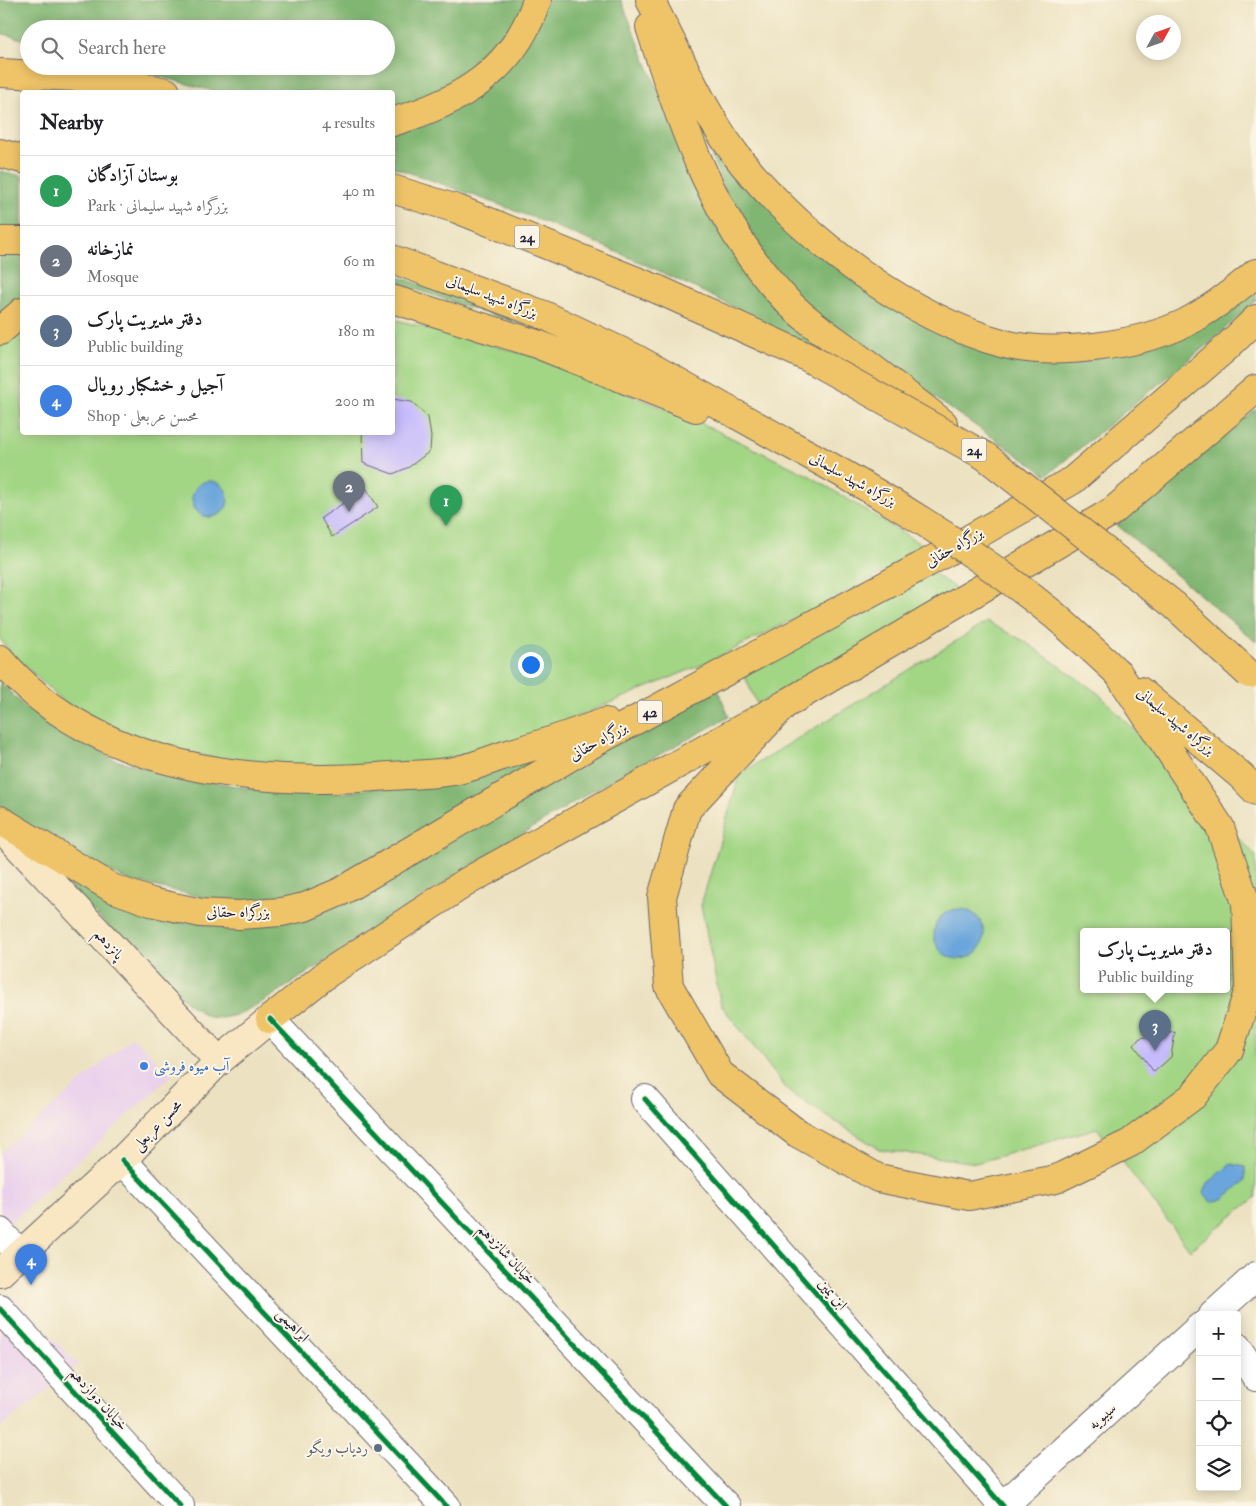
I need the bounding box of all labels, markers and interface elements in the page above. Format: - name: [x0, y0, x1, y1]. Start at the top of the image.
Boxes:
- north arrow: [1136, 15, 1181, 60]
- search box: [20, 20, 395, 75]
- icon: search: [38, 34, 66, 62]
- text: Search here: [78, 36, 166, 60]
- text: Nearby: [40, 109, 103, 136]
- text: 4 results: [322, 113, 375, 133]
- text: بوستان آزادگان: [87, 163, 178, 187]
- text: 1: [53, 181, 59, 201]
- text: 40 m: [342, 181, 375, 201]
- text: Park · بزرگراه شهید سلیمانی: [87, 196, 228, 216]
- road number: 24: [514, 226, 540, 248]
- text: نمازخانه: [87, 237, 134, 261]
- text: 2: [52, 251, 60, 271]
- text: 60 m: [343, 251, 375, 271]
- text: Mosque: [87, 267, 139, 287]
- street label: بزرگراه شهید سلیمانی: [444, 270, 541, 323]
- text: دفتر مدیریت پارک: [87, 307, 203, 331]
- text: 3: [53, 321, 59, 341]
- text: 180 m: [338, 321, 375, 341]
- text: Public building: [87, 337, 183, 357]
- text: آجیل و خشکبار رویال: [87, 373, 223, 397]
- text: 4: [52, 391, 60, 411]
- text: 200 m: [335, 391, 375, 411]
- text: Shop · محسن عربعلی: [87, 406, 198, 426]
- road number: 24: [962, 438, 986, 462]
- street label: بزرگراه شهید سلیمانی: [806, 447, 900, 511]
- pin: 2: [333, 471, 365, 512]
- pin: 1: [430, 485, 462, 526]
- street label: بزرگراه حقانی: [922, 522, 987, 571]
- your location: [518, 652, 544, 678]
- street label: بزرگراه شهید سلیمانی: [1133, 683, 1219, 760]
- road number: 42: [638, 700, 662, 724]
- street label: بزرگراه حقانی: [565, 717, 631, 765]
- street label: بزرگراه حقانی: [206, 902, 270, 922]
- street label: پانزدهم: [87, 925, 129, 967]
- popup: [1080, 928, 1230, 993]
- text: دفتر مدیریت پارک: [1097, 937, 1213, 961]
- text: Public building: [1097, 967, 1193, 987]
- pin: 3: [1139, 1010, 1171, 1051]
- place label: آب میوه فروشی: [154, 1057, 231, 1077]
- marker: آب میوه فروشی: [138, 1060, 150, 1072]
- street label: محسن عربعلی: [128, 1096, 187, 1156]
- street label: خیابان شانزدهم: [471, 1220, 540, 1291]
- pin: 4: [15, 1244, 47, 1285]
- street label: ابن یمین: [814, 1275, 851, 1314]
- street label: ابراهیمی: [271, 1304, 313, 1347]
- map controls: [1196, 1311, 1241, 1491]
- button: +: [1196, 1311, 1241, 1356]
- button: −: [1196, 1356, 1241, 1401]
- street label: خیابان دوازدهم: [62, 1364, 132, 1437]
- street label: سیبویه: [1084, 1399, 1120, 1434]
- button: locate: [1196, 1401, 1241, 1446]
- place label: ردیاب ویگو: [305, 1438, 368, 1458]
- marker: ردیاب ویگو: [372, 1442, 384, 1454]
- button: layers: [1196, 1446, 1241, 1491]

